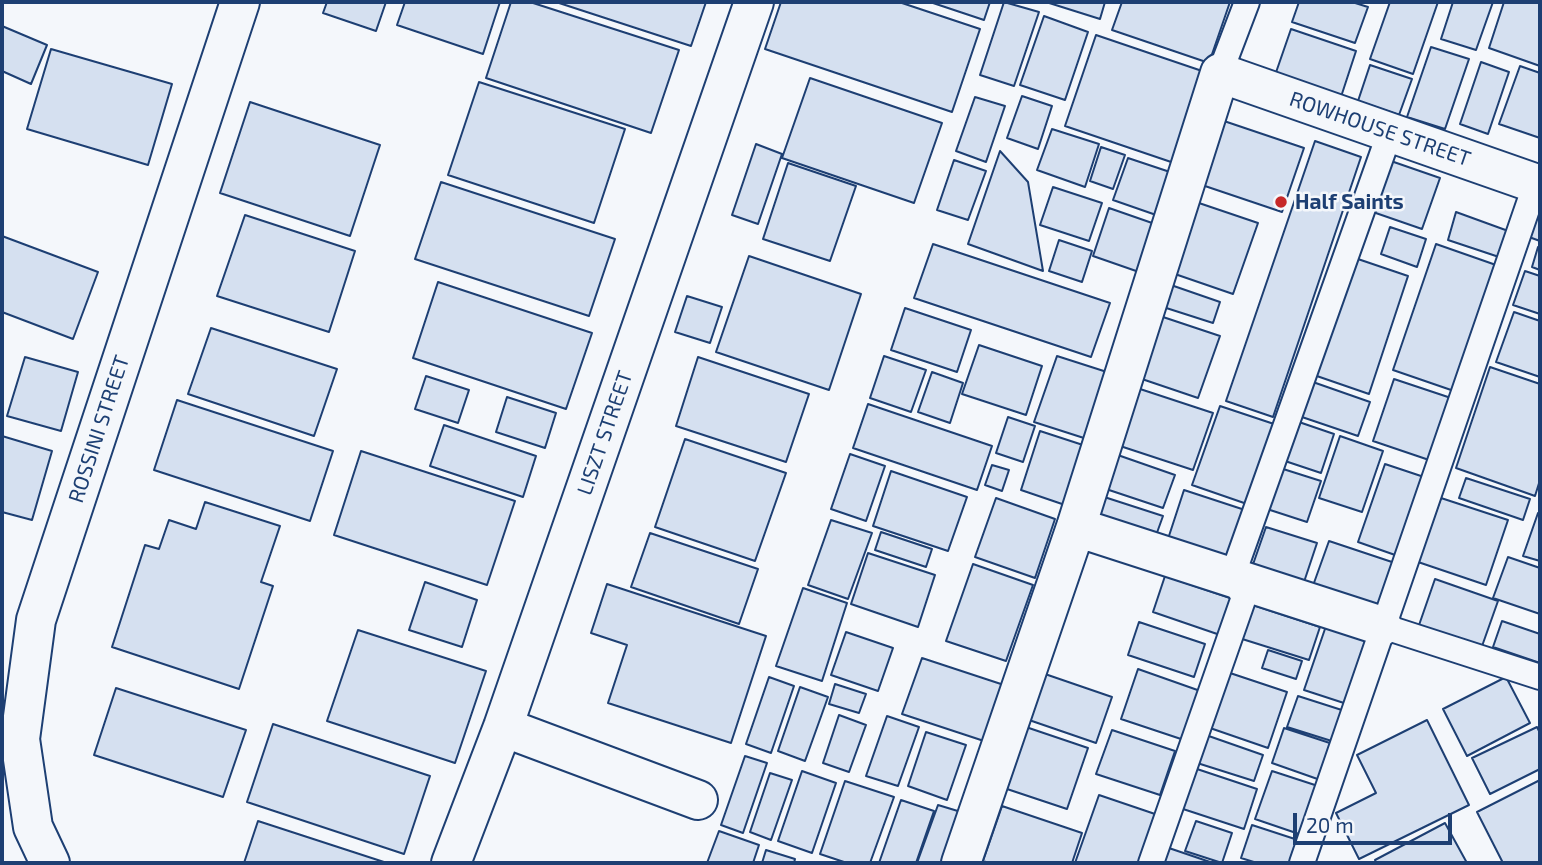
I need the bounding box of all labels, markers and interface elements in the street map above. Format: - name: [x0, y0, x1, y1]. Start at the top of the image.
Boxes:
- street label: ROWHOUSE STREET: [1286, 86, 1474, 172]
- place label: Half Saints: [1295, 189, 1404, 215]
- marker: Half Saints: [1273, 194, 1289, 210]
- street label: ROSSINI STREET: [63, 352, 135, 506]
- street label: LISZT STREET: [572, 368, 638, 498]
- scale bar: [1297, 798, 1456, 842]
- text: 20 m: [1306, 812, 1354, 837]

